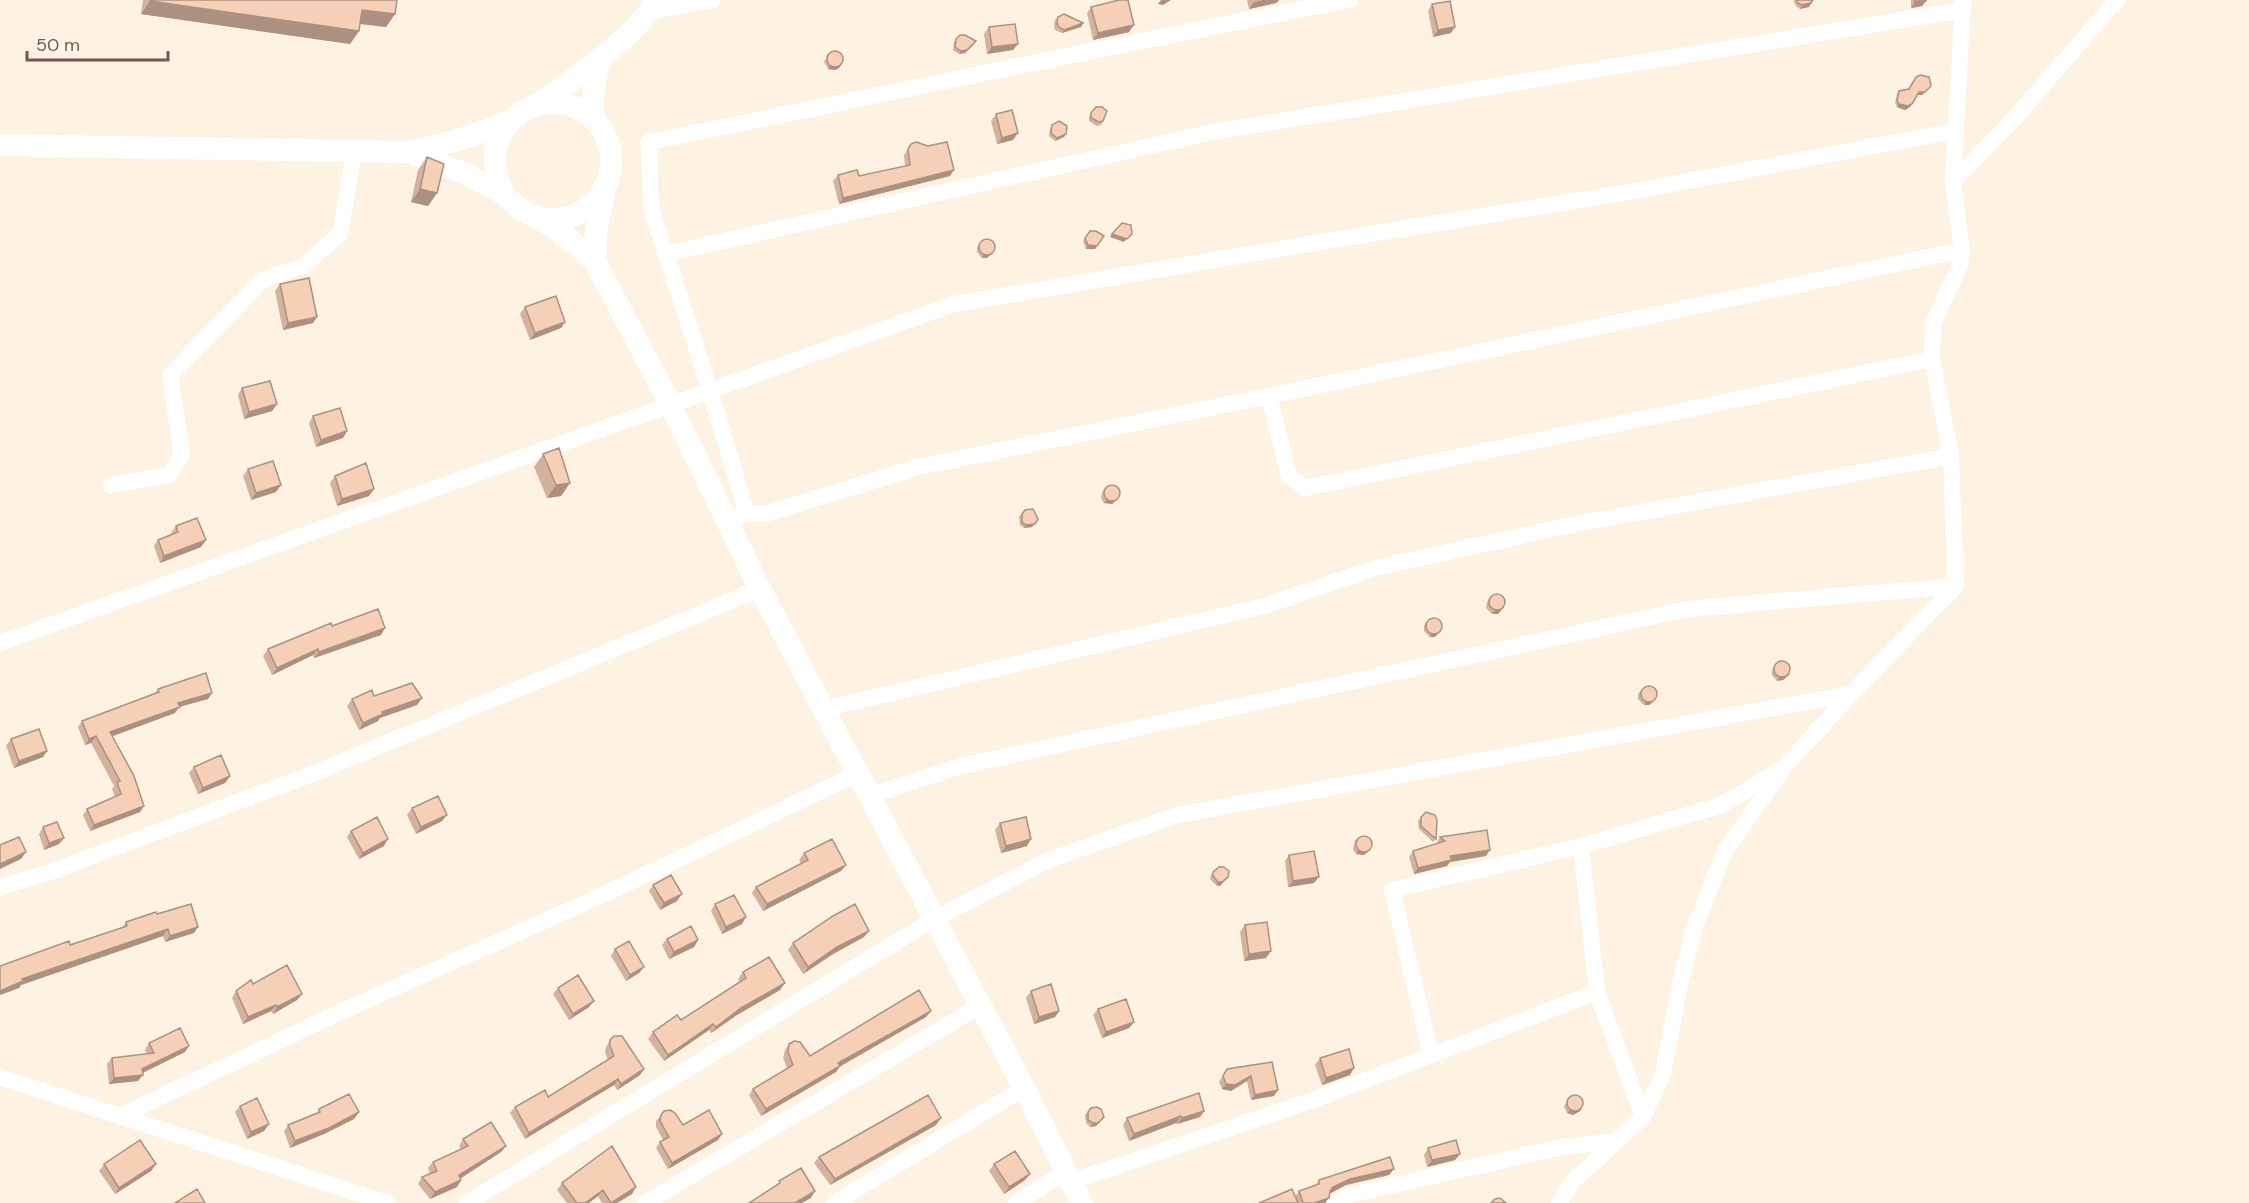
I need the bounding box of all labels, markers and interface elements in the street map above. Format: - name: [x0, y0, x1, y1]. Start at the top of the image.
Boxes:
- scale bar: [27, 24, 168, 62]
- text: 50 m: [36, 33, 80, 57]

